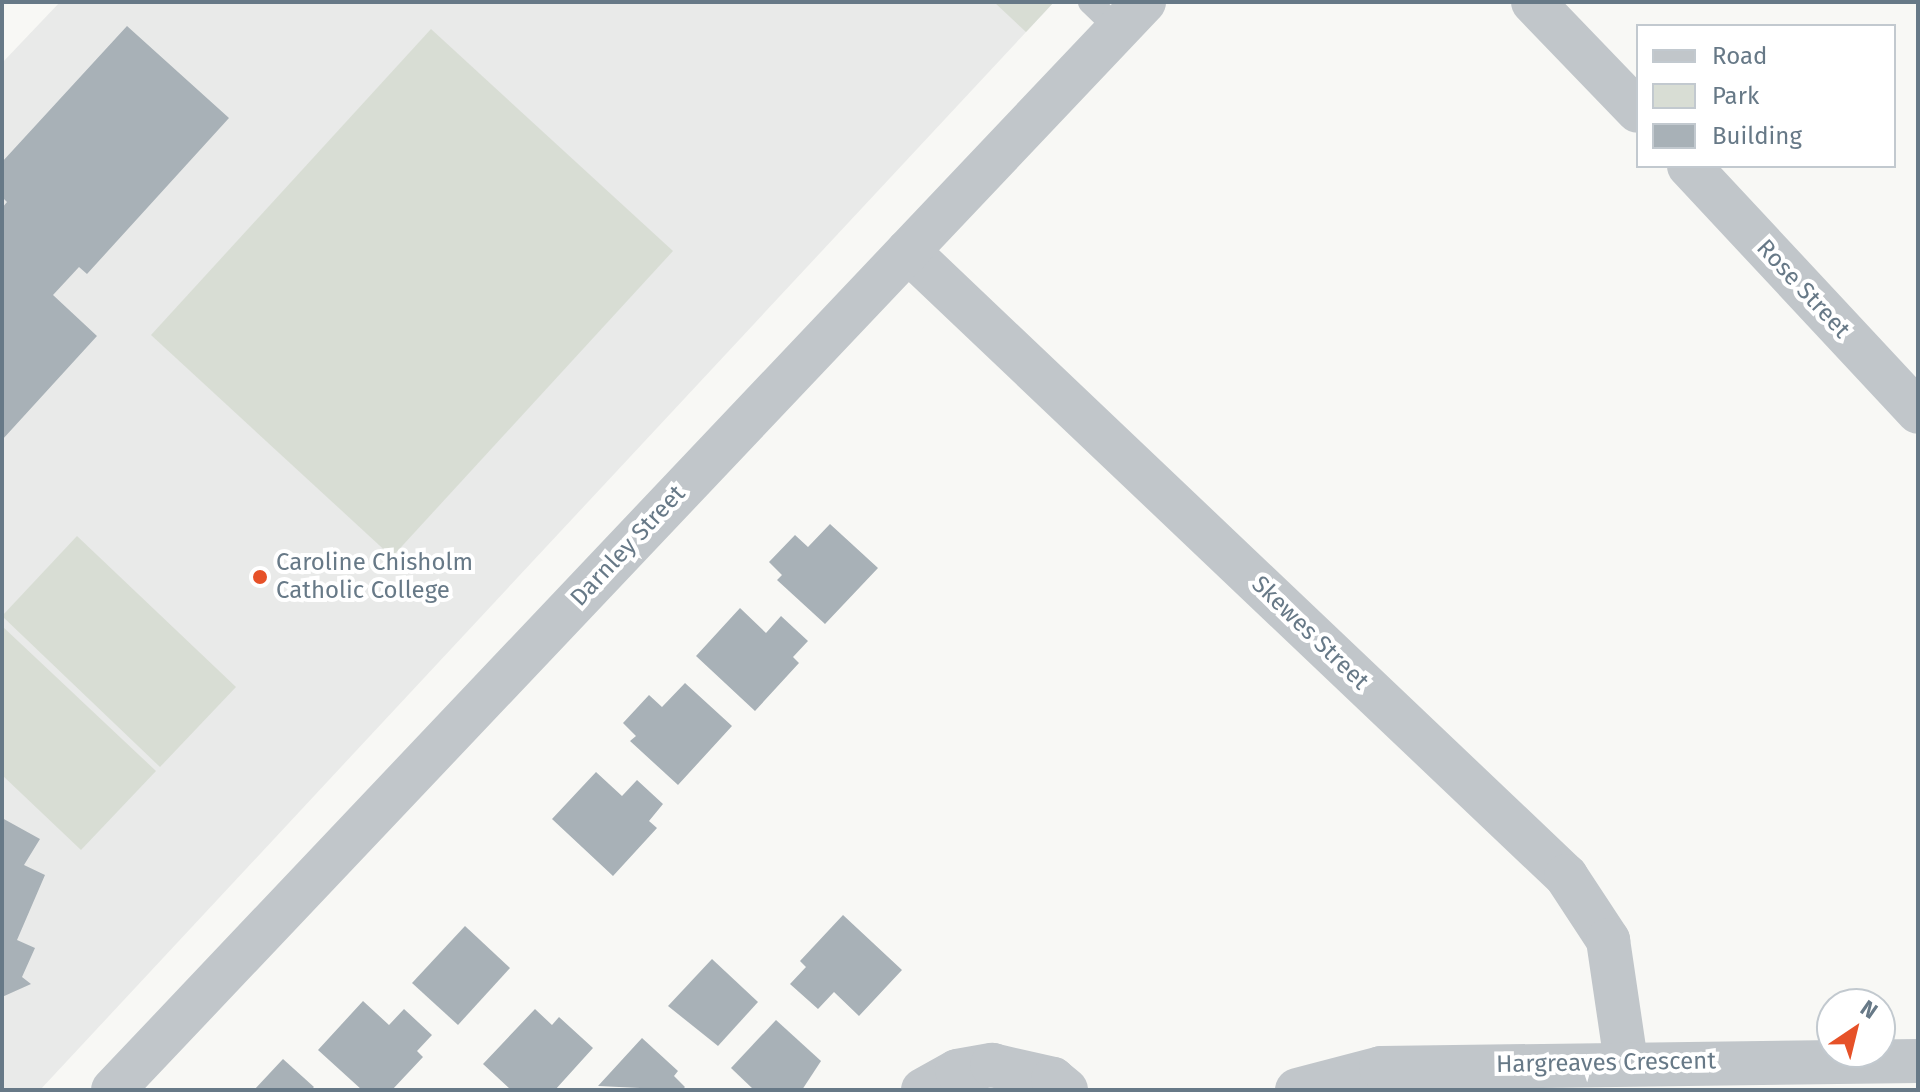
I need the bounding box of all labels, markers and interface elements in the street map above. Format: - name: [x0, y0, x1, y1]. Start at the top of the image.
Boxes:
- legend: [1636, 24, 1896, 168]
- text: Road: [1712, 42, 1767, 70]
- text: Park: [1712, 82, 1759, 110]
- text: Building: [1712, 122, 1802, 150]
- street label: Rose Street: [1750, 234, 1856, 344]
- street label: Darnley Street: [565, 480, 691, 612]
- place label: Caroline Chisholm Catholic College: [276, 549, 473, 605]
- marker: Caroline Chisholm Catholic College: [251, 568, 269, 586]
- street label: Skewes Street: [1246, 570, 1374, 696]
- north arrow: [1816, 988, 1896, 1068]
- text: N: [1855, 994, 1883, 1025]
- street label: Hargreaves Crescent: [1496, 1047, 1716, 1079]

